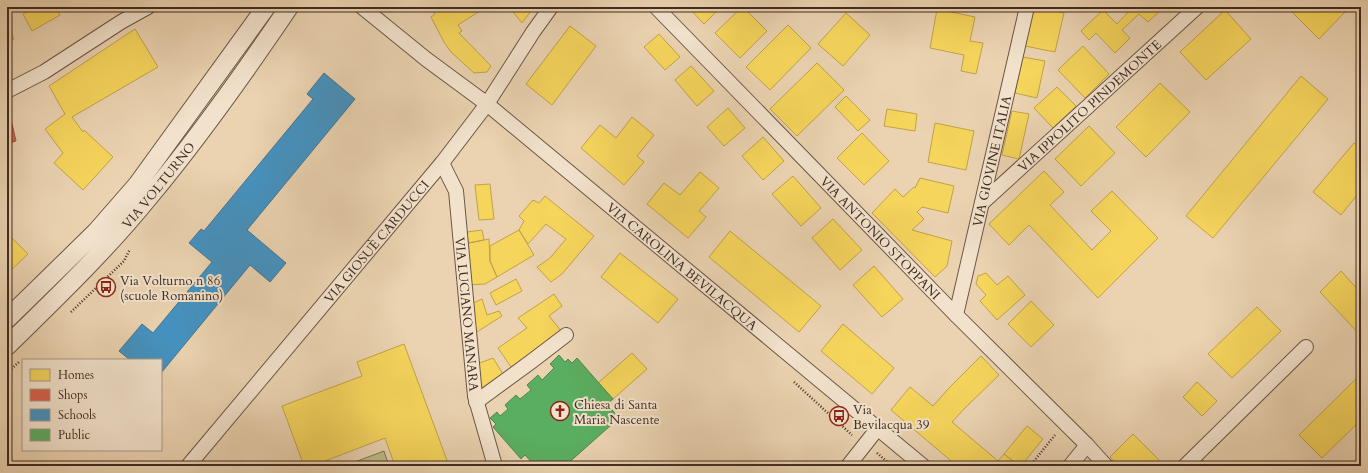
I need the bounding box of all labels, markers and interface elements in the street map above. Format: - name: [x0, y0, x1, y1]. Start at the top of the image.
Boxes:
- street label: VIA IPPOLITO PINDEMONTE: [1014, 36, 1166, 176]
- street label: VIA GIOVINE ITALIA: [969, 93, 1016, 229]
- street label: VIA VOLTURNO: [118, 139, 200, 233]
- street label: VIA ANTONIO STOPPANI: [816, 173, 944, 304]
- street label: VIA GIOSUÈ CARDUCCI: [320, 177, 434, 307]
- street label: VIA CAROLINA BEVILACQUA: [602, 199, 762, 335]
- street label: VIA LUCIANO MANARA: [450, 236, 483, 393]
- place label: Via Volturno n 86 (scuole Romanino): [120, 272, 224, 305]
- bus stop icon: Via Volturno n 86 (scuole Romanino): [95, 276, 117, 298]
- legend: [22, 359, 162, 451]
- text: Homes: [58, 367, 94, 383]
- text: Shops: [58, 387, 87, 403]
- place label: Chiesa di Santa Maria Nascente: [574, 396, 660, 429]
- church icon: Chiesa di Santa Maria Nascente: [549, 400, 571, 422]
- place label: Via Bevilacqua 39: [853, 401, 930, 434]
- bus stop icon: Via Bevilacqua 39: [828, 405, 850, 427]
- text: Schools: [58, 407, 96, 423]
- text: Public: [58, 427, 91, 443]

